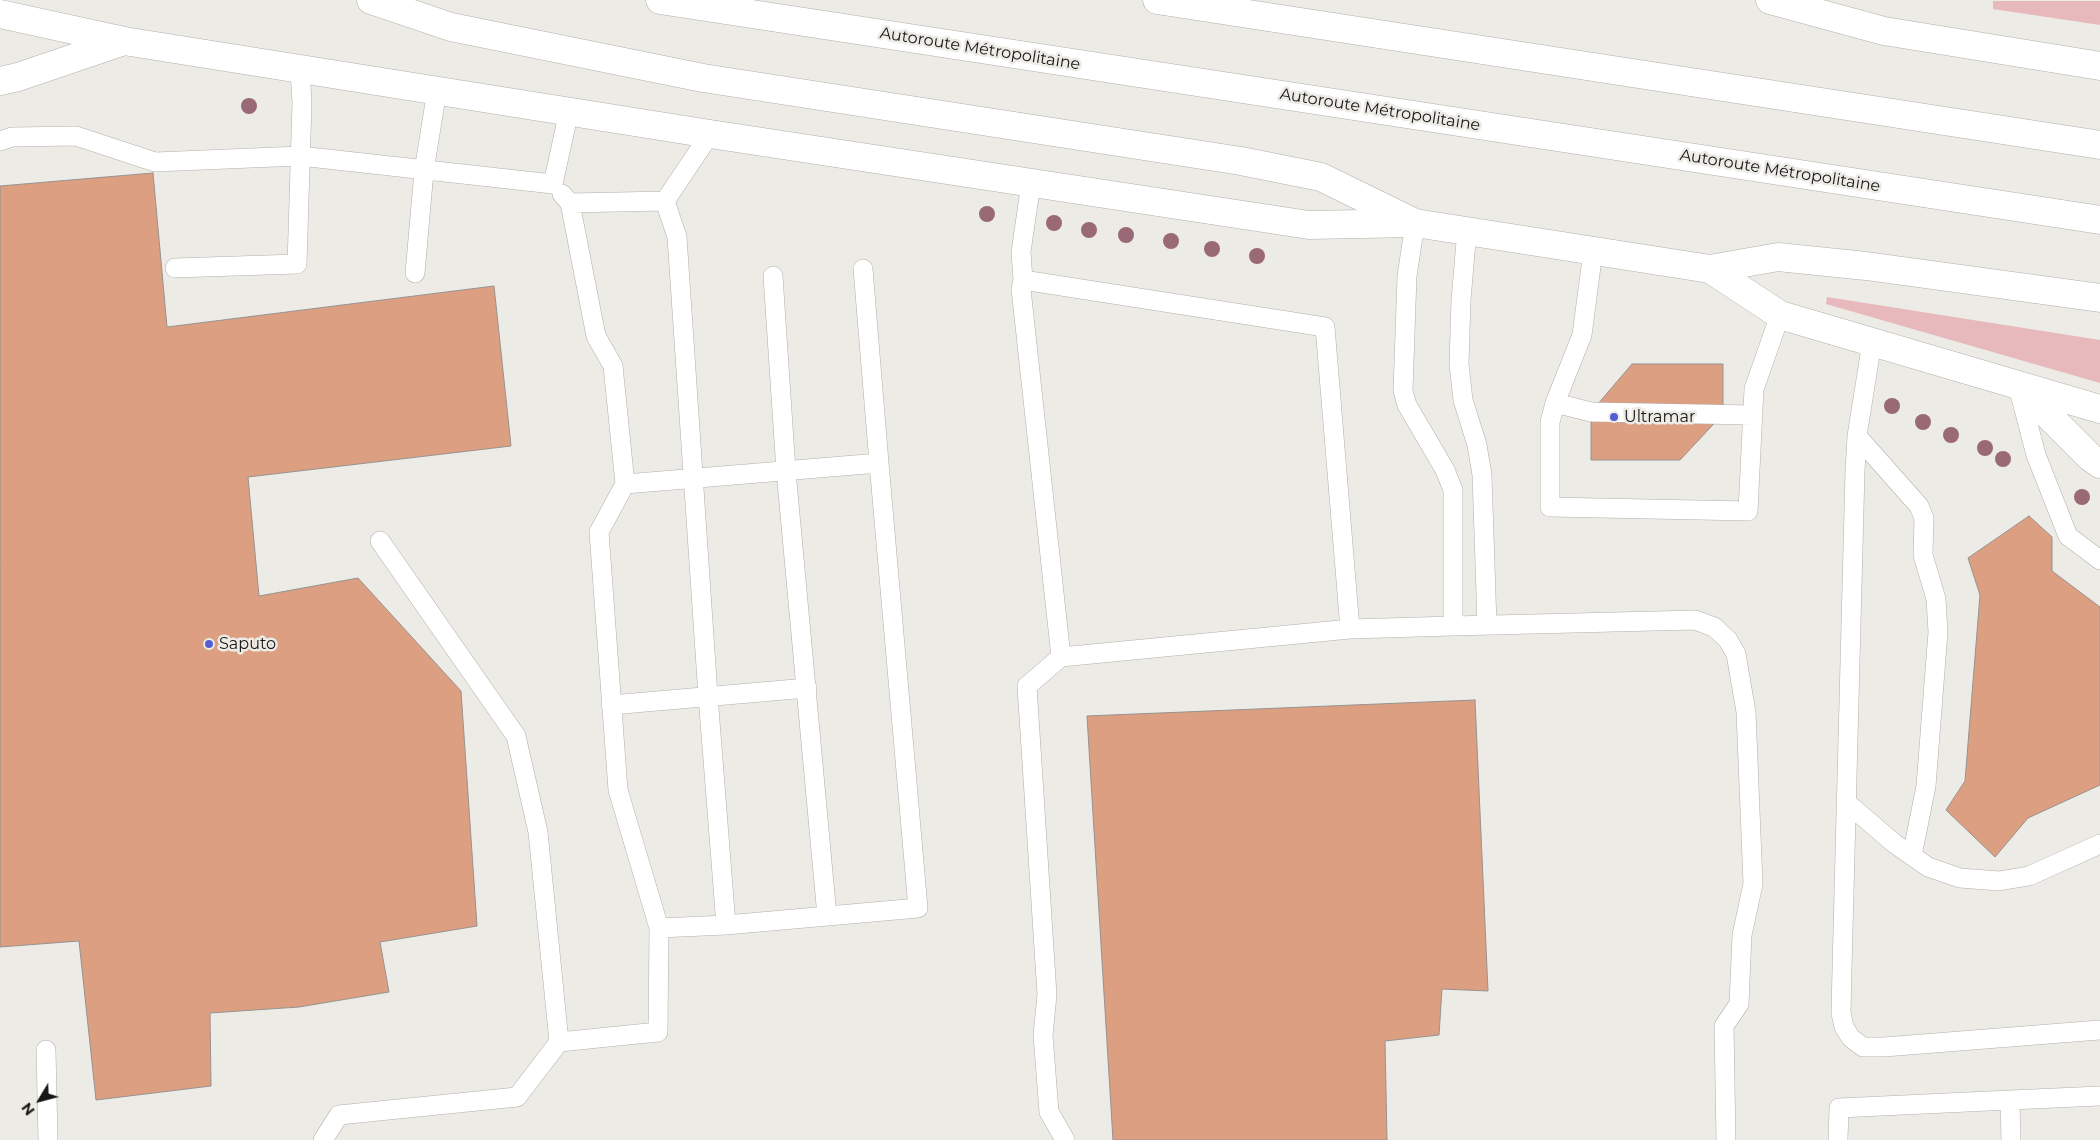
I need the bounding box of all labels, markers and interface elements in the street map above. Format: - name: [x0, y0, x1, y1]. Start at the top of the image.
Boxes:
- street label: Autoroute Métropolitaine: [878, 24, 1082, 74]
- street label: Autoroute Métropolitaine: [1278, 85, 1482, 135]
- street label: Autoroute Métropolitaine: [1678, 146, 1882, 196]
- place label: Ultramar: [1624, 407, 1695, 427]
- marker: Ultramar: [1608, 411, 1620, 423]
- place label: Saputo: [219, 634, 276, 654]
- marker: Saputo: [203, 638, 215, 650]
- north arrow: [15, 1075, 65, 1125]
- text: N: [17, 1099, 39, 1119]

